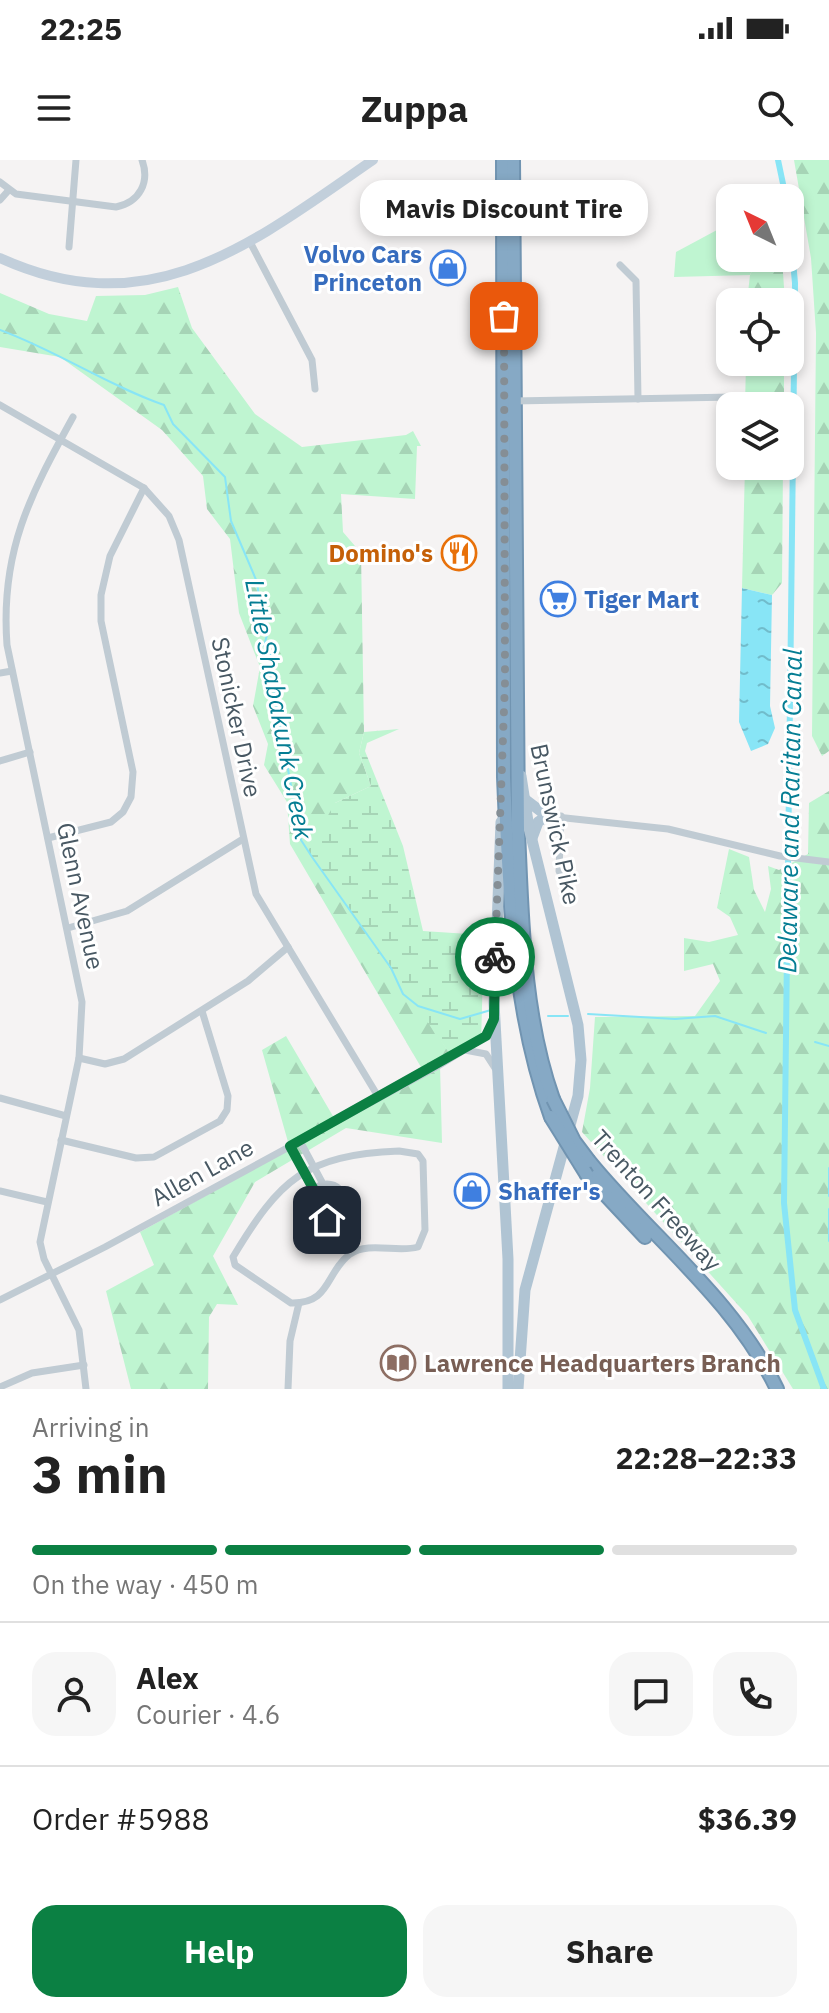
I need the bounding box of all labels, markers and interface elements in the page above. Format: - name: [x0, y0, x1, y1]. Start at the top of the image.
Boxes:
- text: 22:25: [40, 9, 122, 48]
- text: Zuppa: [361, 85, 468, 132]
- icon: menu: [32, 86, 76, 130]
- icon: search: [753, 86, 797, 130]
- callout: Mavis Discount Tire: [360, 180, 648, 236]
- north arrow: [716, 184, 804, 272]
- map controls: [716, 184, 804, 480]
- text: Mavis Discount Tire: [385, 191, 623, 225]
- place label: Volvo Cars Princeton: [304, 238, 422, 298]
- shop icon: Volvo Cars Princeton: [429, 249, 467, 287]
- pin: [470, 282, 538, 350]
- button: locate: [716, 288, 804, 376]
- icon: bag: [482, 294, 526, 338]
- button: layers: [716, 392, 804, 480]
- restaurant icon: Domino's: [440, 534, 478, 572]
- place label: Domino's: [329, 537, 433, 569]
- water label: Little Shabakunk Creek: [238, 576, 322, 843]
- supermarket icon: Tiger Mart: [539, 580, 577, 618]
- place label: Tiger Mart: [584, 583, 699, 615]
- street label: Stonicker Drive: [204, 634, 270, 800]
- water label: Delaware and Raritan Canal: [769, 648, 809, 973]
- street label: Brunswick Pike: [523, 740, 589, 908]
- street label: Glenn Avenue: [50, 820, 112, 972]
- courier: [455, 917, 535, 997]
- icon: bike: [473, 935, 517, 979]
- street label: Trenton Freeway: [585, 1122, 729, 1278]
- street label: Allen Lane: [145, 1131, 259, 1213]
- shop icon: Shaffer's: [453, 1172, 491, 1210]
- place label: Shaffer's: [498, 1175, 601, 1207]
- pin: [293, 1186, 361, 1254]
- icon: home: [305, 1198, 349, 1242]
- library icon: Lawrence Headquarters Branch: [379, 1344, 417, 1382]
- place label: Lawrence Headquarters Branch: [424, 1347, 781, 1379]
- text: Arriving in: [32, 1410, 149, 1444]
- text: 22:28–22:33: [616, 1438, 797, 1477]
- text: 3 min: [32, 1440, 168, 1507]
- text: On the way · 450 m: [32, 1567, 258, 1601]
- button: person: [32, 1652, 116, 1736]
- button: chat: [609, 1652, 693, 1736]
- button: phone: [713, 1652, 797, 1736]
- text: Alex: [136, 1658, 199, 1697]
- text: Courier · 4.6: [136, 1697, 280, 1731]
- text: Order #5988: [32, 1799, 209, 1838]
- text: $36.39: [698, 1799, 797, 1838]
- button: Help: [32, 1905, 407, 1997]
- button: Share: [423, 1905, 797, 1997]

